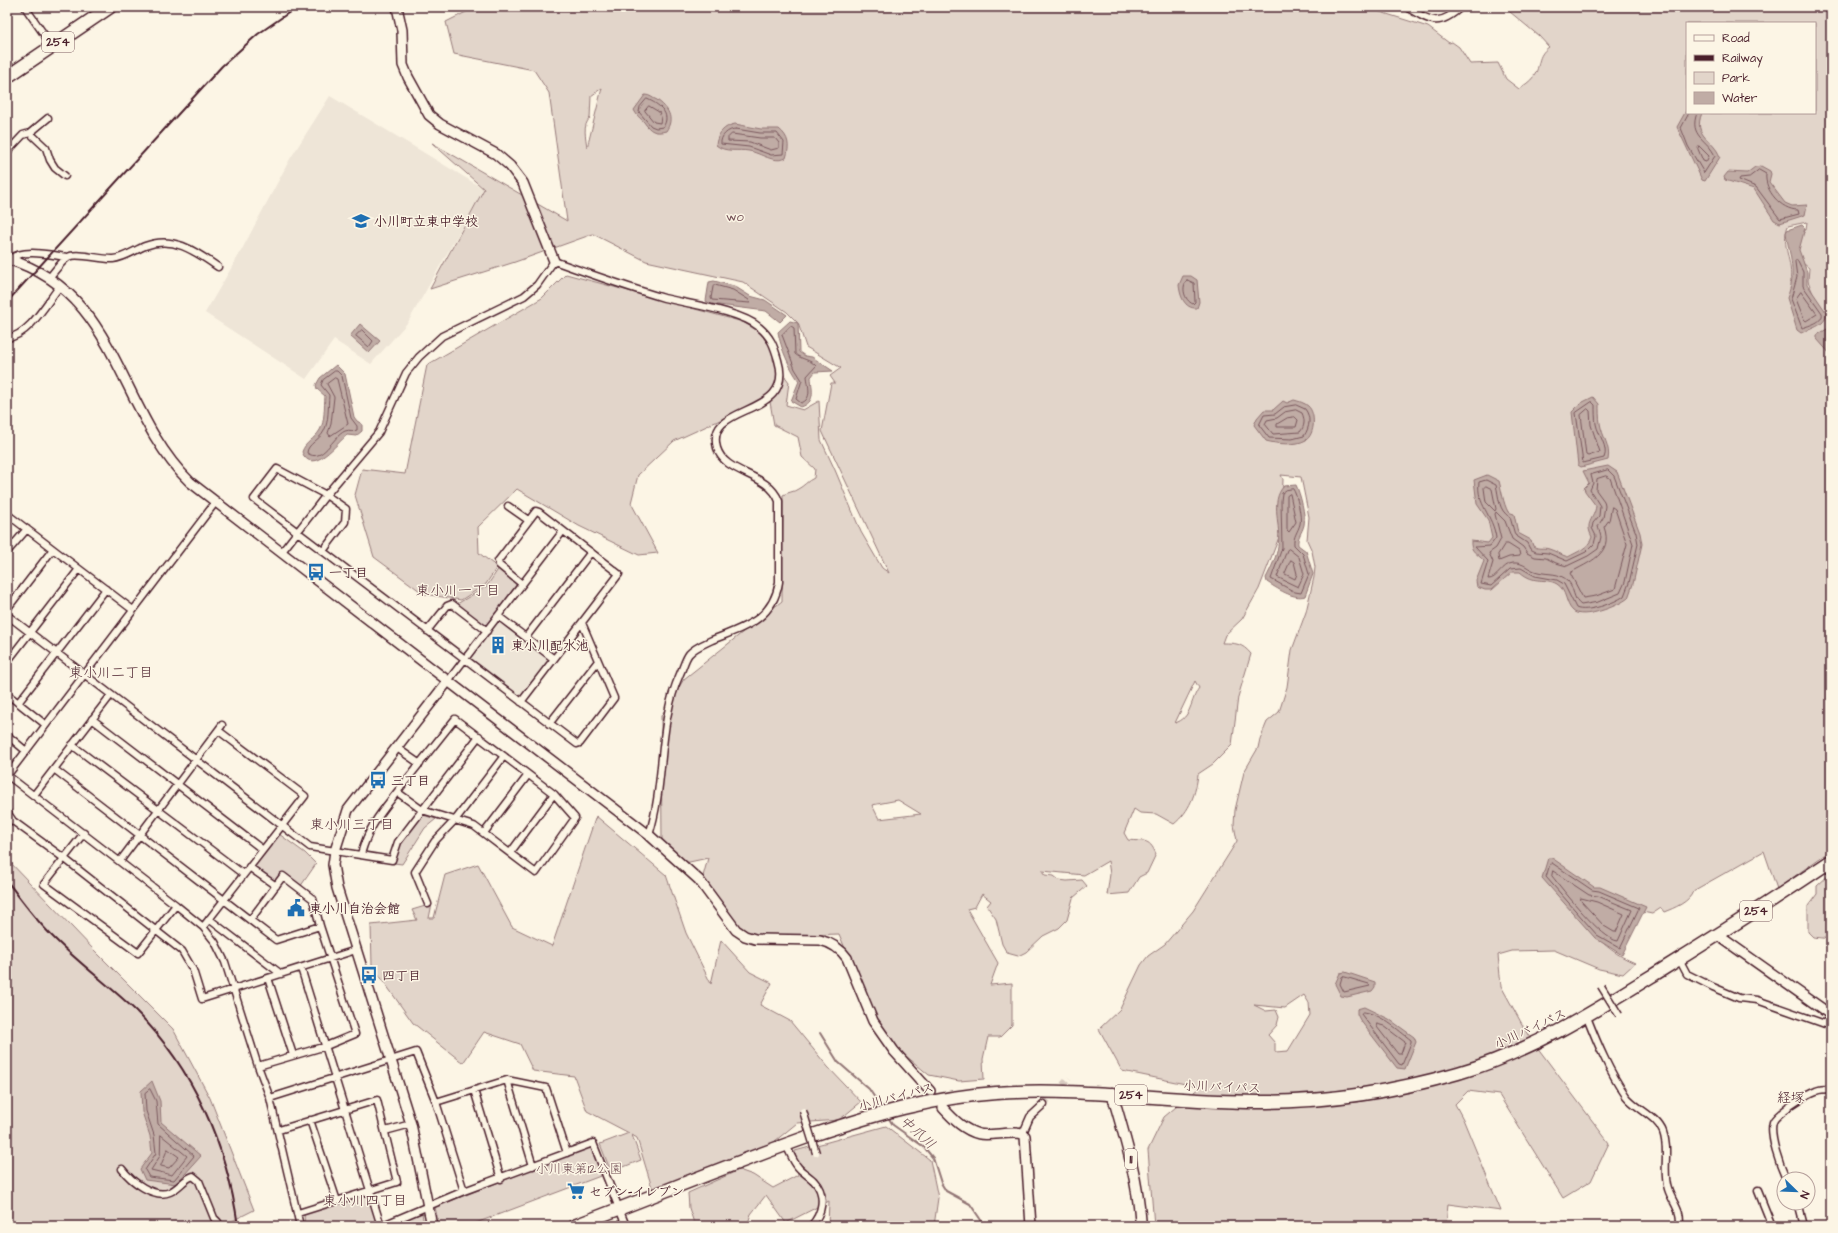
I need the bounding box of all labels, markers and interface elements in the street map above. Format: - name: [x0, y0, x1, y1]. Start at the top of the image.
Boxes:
- legend: [1686, 22, 1816, 114]
- text: Road: [1722, 30, 1750, 47]
- road number: 254: [42, 32, 74, 52]
- text: Railway: [1722, 50, 1763, 68]
- text: Park: [1722, 70, 1750, 87]
- text: Water: [1722, 90, 1758, 107]
- park label: wo: [726, 208, 745, 226]
- school or university icon: 小川町立東中学校: [351, 211, 371, 231]
- place label: 小川町立東中学校: [374, 213, 478, 231]
- bus stop icon: 一丁目: [306, 562, 326, 582]
- place label: 一丁目: [329, 564, 368, 582]
- district label: 東小川一丁目: [416, 581, 500, 601]
- building icon: 東小川配水池: [488, 635, 508, 655]
- place label: 東小川配水池: [511, 637, 589, 655]
- district label: 東小川二丁目: [69, 663, 153, 683]
- bus stop icon: 三丁目: [368, 770, 388, 790]
- place label: 三丁目: [391, 772, 430, 790]
- district label: 東小川三丁目: [310, 815, 394, 835]
- public building icon: 東小川自治会館: [286, 898, 306, 918]
- place label: 東小川自治会館: [309, 900, 400, 918]
- road number: 254: [1740, 901, 1772, 921]
- bus stop icon: 四丁目: [359, 965, 379, 985]
- place label: 四丁目: [382, 967, 421, 985]
- street label: 小川バイパス: [1491, 1004, 1569, 1053]
- street label: 小川バイパス: [1183, 1077, 1261, 1097]
- street label: 小川バイパス: [856, 1078, 936, 1116]
- road number: 254: [1115, 1085, 1147, 1105]
- district label: 経塚: [1777, 1088, 1805, 1108]
- water label: 中爪川: [895, 1111, 940, 1154]
- road number: 11: [1125, 1149, 1137, 1169]
- park label: 小川東第12公園: [535, 1160, 623, 1178]
- north arrow: [1776, 1171, 1816, 1211]
- supermarket icon: セブン-イレブン: [566, 1181, 586, 1201]
- place label: セブン-イレブン: [589, 1183, 684, 1201]
- text: N: [1796, 1189, 1813, 1201]
- district label: 東小川四丁目: [323, 1191, 407, 1211]

